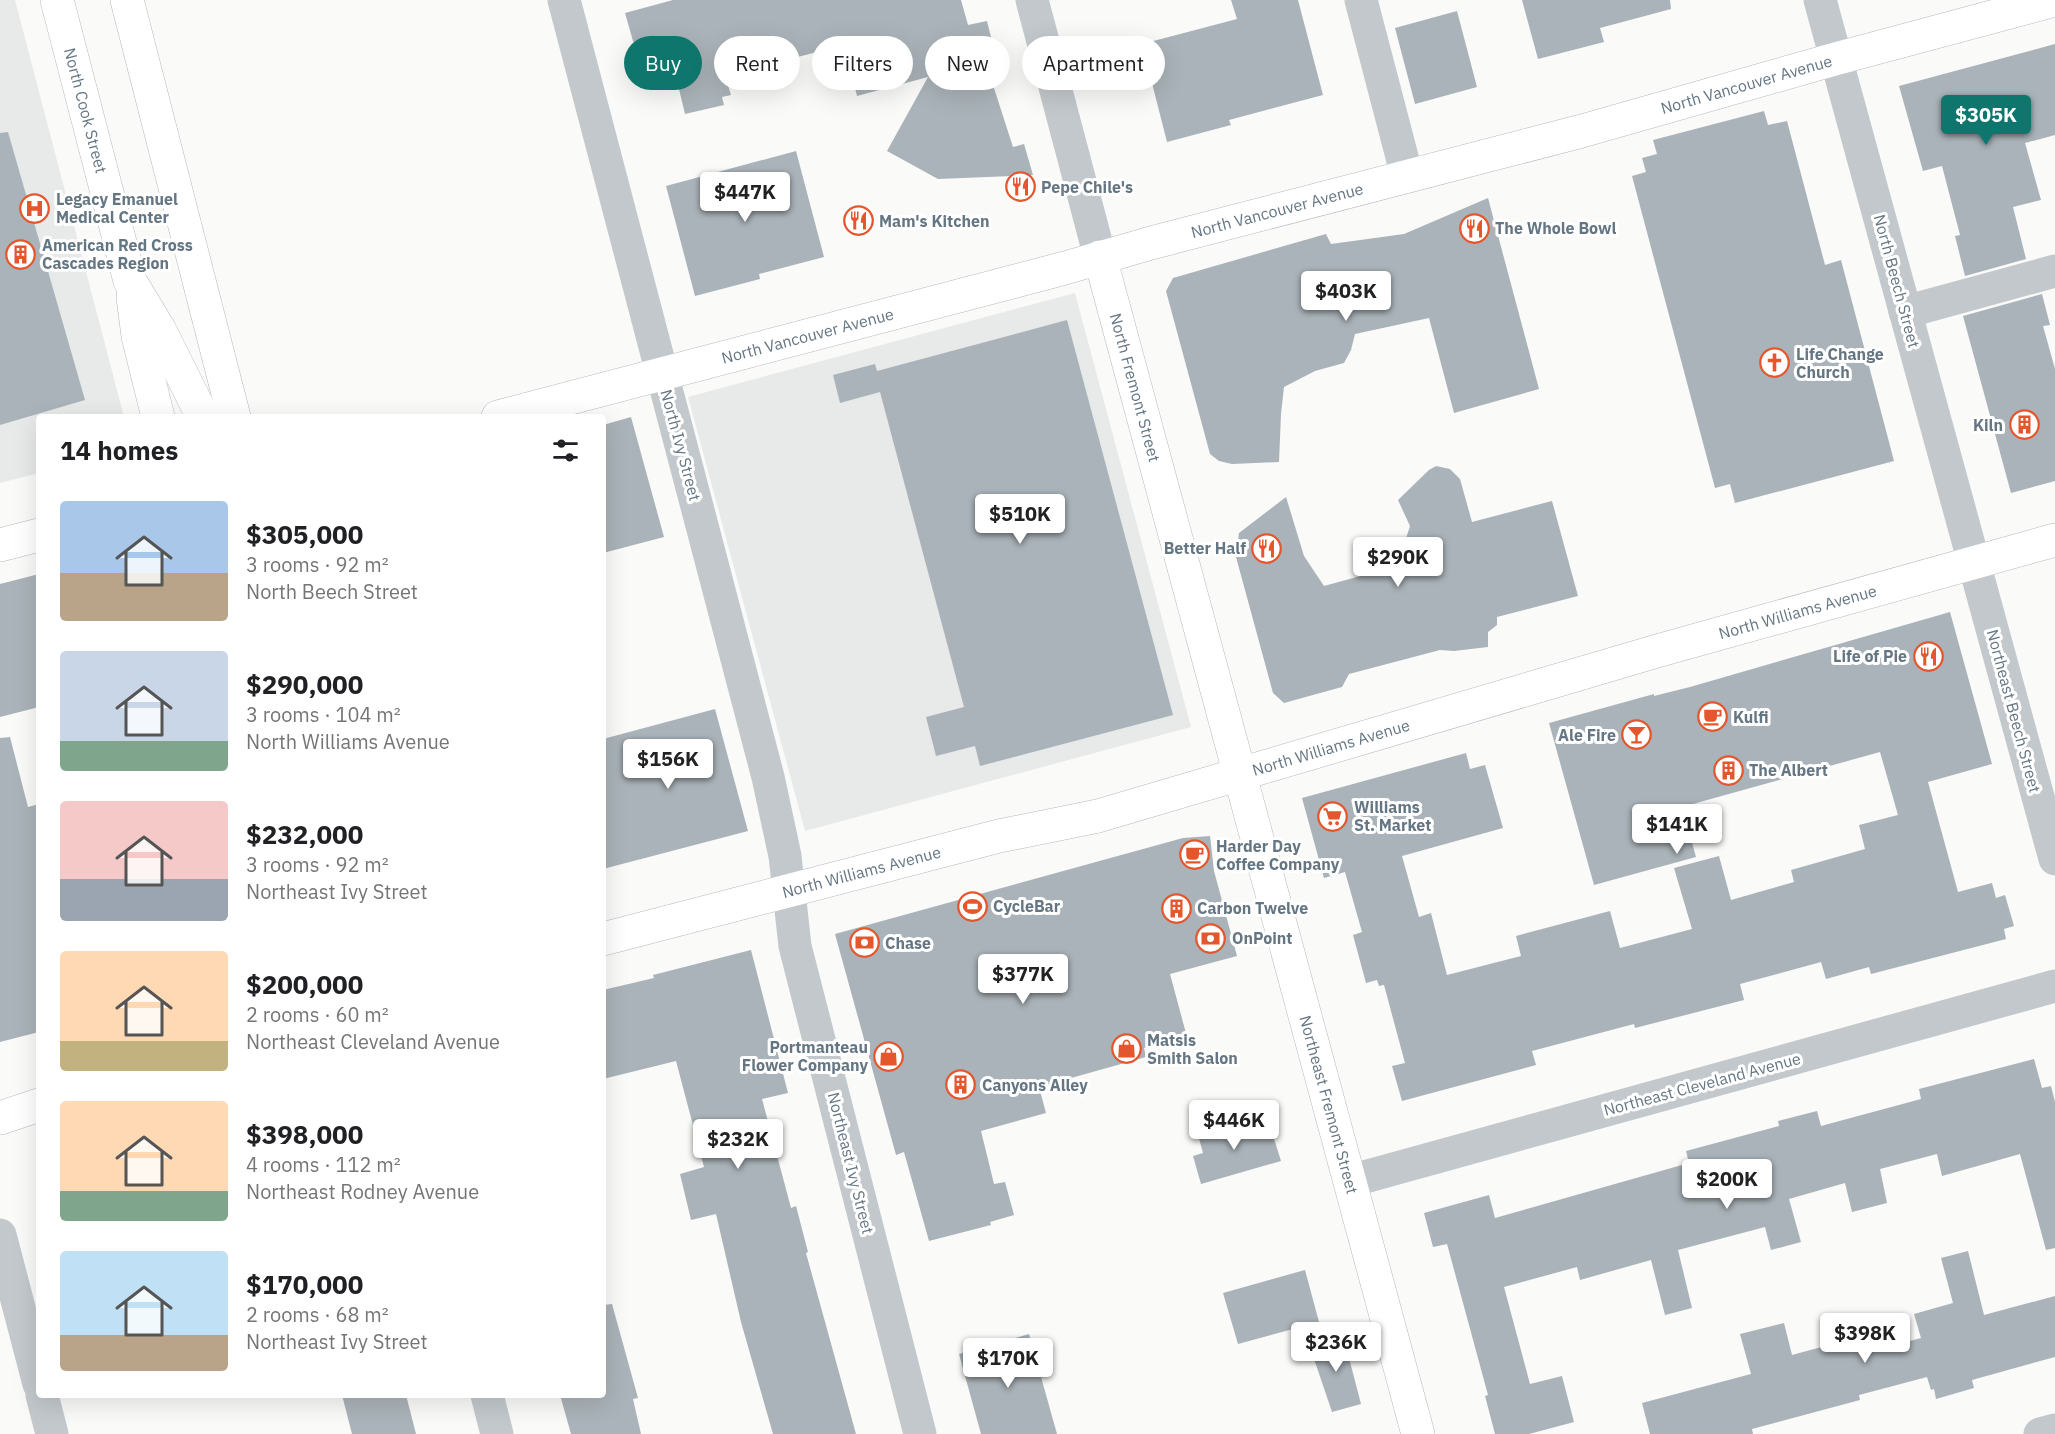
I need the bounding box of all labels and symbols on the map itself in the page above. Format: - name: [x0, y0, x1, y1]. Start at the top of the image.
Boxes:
- street label: North Cook Street: [60, 46, 112, 175]
- street label: North Vancouver Avenue: [1658, 50, 1835, 118]
- pin: $305K: [1944, 95, 2028, 146]
- restaurant icon: Pepe Chile's: [1004, 171, 1036, 203]
- pin: $447K: [703, 172, 787, 223]
- place label: Pepe Chile's: [1041, 177, 1133, 197]
- street label: North Vancouver Avenue: [1189, 178, 1366, 242]
- place label: Legacy Emanuel Medical Center: [56, 189, 178, 227]
- hospital icon: Legacy Emanuel Medical Center: [19, 192, 51, 224]
- restaurant icon: Mam's Kitchen: [842, 205, 874, 237]
- place label: Mam's Kitchen: [879, 211, 990, 231]
- restaurant icon: The Whole Bowl: [1458, 212, 1490, 244]
- street label: North Beech Street: [1870, 212, 1924, 350]
- place label: The Whole Bowl: [1495, 218, 1616, 238]
- place label: American Red Cross Cascades Region: [42, 235, 193, 273]
- building icon: American Red Cross Cascades Region: [5, 238, 37, 270]
- pin: $403K: [1304, 271, 1388, 322]
- street label: North Vancouver Avenue: [719, 303, 896, 368]
- street label: North Fremont Street: [1106, 311, 1165, 464]
- place label: Life Change Church: [1796, 344, 1884, 382]
- church icon: Life Change Church: [1759, 347, 1791, 379]
- street label: North Ivy Street: [657, 387, 705, 503]
- building icon: Kiln: [2008, 409, 2040, 441]
- place label: Kiln: [1973, 415, 2003, 435]
- pin: $510K: [978, 494, 1062, 545]
- restaurant icon: Better Half: [1251, 532, 1283, 564]
- pin: $290K: [1356, 537, 1440, 588]
- place label: Better Half: [1164, 538, 1246, 558]
- street label: North Williams Avenue: [1716, 580, 1879, 643]
- street label: Northeast Beech Street: [1983, 627, 2045, 795]
- restaurant icon: Life of Pie: [1912, 640, 1944, 672]
- place label: Life of Pie: [1833, 646, 1907, 666]
- cafe icon: Kulfi: [1696, 701, 1728, 733]
- place label: Kulfi: [1733, 707, 1769, 727]
- street label: North Williams Avenue: [1250, 715, 1412, 780]
- bar icon: Ale Fire: [1621, 719, 1653, 751]
- place label: Ale Fire: [1558, 725, 1616, 745]
- pin: $156K: [626, 739, 710, 790]
- building icon: The Albert: [1712, 754, 1744, 786]
- place label: The Albert: [1749, 760, 1828, 780]
- place label: Williams St. Market: [1354, 797, 1431, 835]
- supermarket icon: Williams St. Market: [1317, 800, 1349, 832]
- pin: $141K: [1635, 804, 1719, 855]
- place label: Harder Day Coffee Company: [1216, 836, 1340, 874]
- cafe icon: Harder Day Coffee Company: [1179, 839, 1211, 871]
- street label: North Williams Avenue: [780, 842, 943, 902]
- sports icon: CycleBar: [956, 890, 988, 922]
- building icon: Carbon Twelve: [1160, 892, 1192, 924]
- place label: CycleBar: [993, 896, 1061, 916]
- place label: Carbon Twelve: [1197, 898, 1308, 918]
- bank icon: OnPoint: [1195, 922, 1227, 954]
- bank icon: Chase: [848, 927, 880, 959]
- place label: OnPoint: [1232, 928, 1292, 948]
- place label: Chase: [885, 933, 931, 953]
- pin: $377K: [981, 954, 1065, 1005]
- street label: Northeast Fremont Street: [1295, 1013, 1363, 1196]
- place label: Matsis Smith Salon: [1147, 1030, 1238, 1068]
- shop icon: Matsis Smith Salon: [1110, 1033, 1142, 1065]
- place label: Portmanteau Flower Company: [742, 1037, 868, 1075]
- shop icon: Portmanteau Flower Company: [873, 1040, 905, 1072]
- street label: Northeast Cleveland Avenue: [1601, 1048, 1803, 1120]
- building icon: Canyons Alley: [945, 1069, 977, 1101]
- place label: Canyons Alley: [982, 1075, 1088, 1095]
- street label: Northeast Ivy Street: [824, 1090, 878, 1236]
- pin: $446K: [1192, 1100, 1276, 1151]
- pin: $232K: [696, 1119, 780, 1170]
- pin: $200K: [1685, 1159, 1769, 1210]
- pin: $398K: [1823, 1313, 1907, 1364]
- pin: $236K: [1294, 1322, 1378, 1373]
- pin: $170K: [966, 1338, 1050, 1389]

